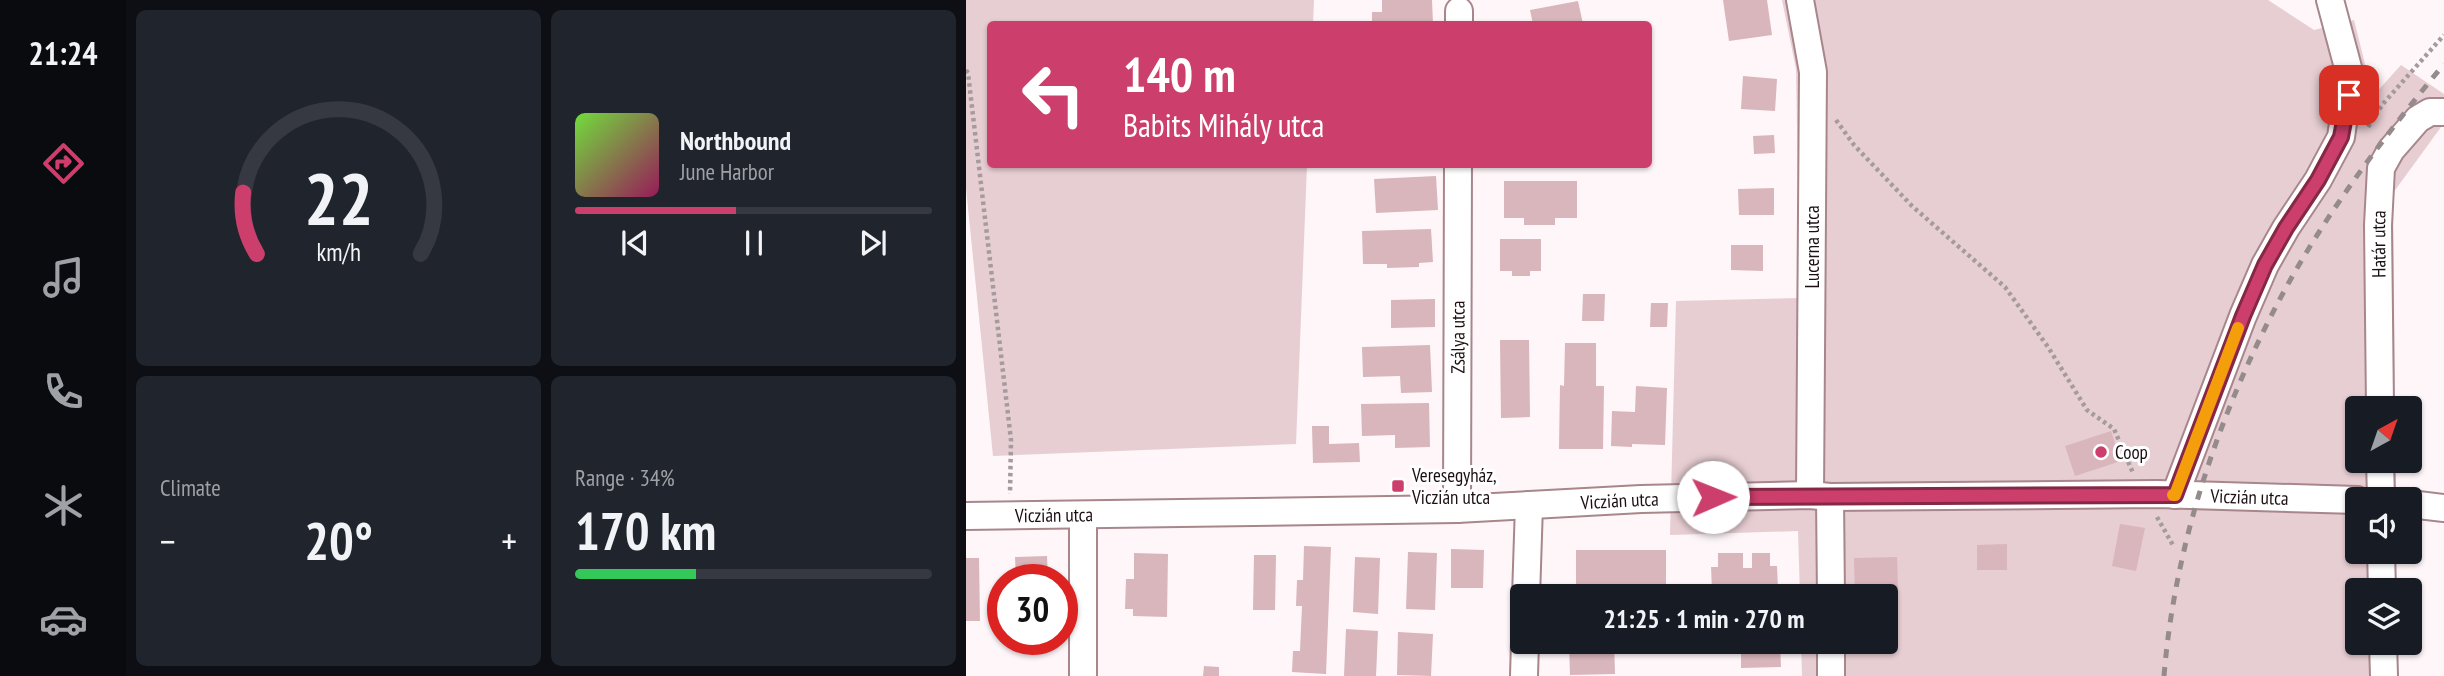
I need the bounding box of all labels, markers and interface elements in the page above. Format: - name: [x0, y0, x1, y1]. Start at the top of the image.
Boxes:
- text: 21:24: [28, 32, 98, 74]
- text: 140 m: [1123, 42, 1236, 106]
- icon: left: [1008, 49, 1099, 140]
- pin: [2319, 65, 2379, 125]
- icon: arrive: [2330, 76, 2368, 114]
- text: Babits Mihály utca: [1123, 104, 1324, 146]
- text: Northbound: [680, 124, 791, 157]
- icon: directions: [39, 139, 88, 188]
- text: 22: [304, 150, 373, 244]
- text: June Harbor: [680, 157, 774, 186]
- street label: Lucerna utca: [1800, 205, 1824, 289]
- street label: Határ utca: [2366, 210, 2391, 278]
- icon: previous: [616, 224, 654, 262]
- icon: pause: [735, 224, 773, 262]
- icon: next: [854, 224, 892, 262]
- text: km/h: [316, 236, 361, 268]
- icon: music: [39, 253, 88, 302]
- street label: Zsálya utca: [1445, 300, 1470, 374]
- icon: phone: [39, 367, 88, 416]
- north arrow: [2345, 396, 2422, 472]
- map controls: [2345, 396, 2422, 655]
- place label: Coop: [2115, 440, 2148, 464]
- marker: Coop: [2093, 444, 2109, 460]
- position arrow: [1676, 460, 1750, 534]
- text: Range · 34%: [575, 463, 675, 492]
- place label: Veresegyház, Viczián utca: [1411, 463, 1497, 509]
- text: Climate: [160, 473, 221, 502]
- marker: Veresegyház, Viczián utca: [1390, 478, 1406, 494]
- icon: climate: [39, 481, 88, 530]
- street label: Viczián utca: [2209, 484, 2289, 510]
- street label: Viczián utca: [1579, 487, 1659, 514]
- button: sound: [2345, 487, 2422, 564]
- text: 170 km: [575, 497, 716, 564]
- street label: Viczián utca: [1014, 502, 1093, 527]
- text: 20°: [304, 507, 373, 574]
- text: −: [160, 516, 176, 565]
- text: +: [501, 516, 517, 565]
- speed limit sign: 30: [987, 564, 1078, 655]
- button: layers: [2345, 578, 2422, 655]
- icon: car: [39, 595, 88, 644]
- text: 21:25 · 1 min · 270 m: [1604, 602, 1804, 635]

